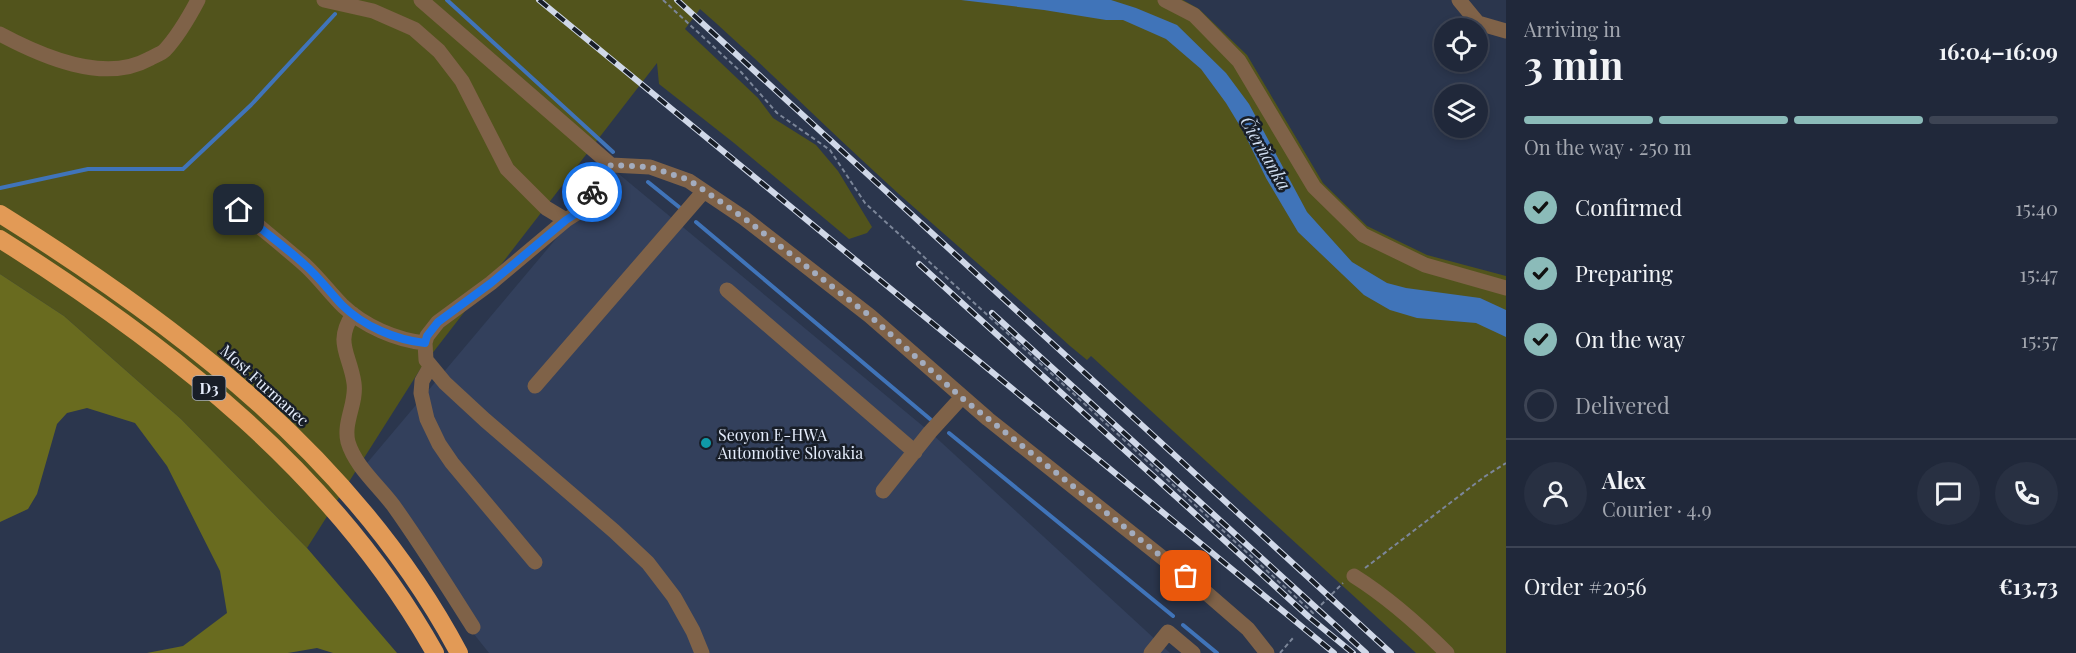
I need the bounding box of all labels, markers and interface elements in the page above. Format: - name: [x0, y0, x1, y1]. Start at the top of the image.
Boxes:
- text: Arriving in: [1524, 15, 1621, 42]
- map controls: [1434, 18, 1488, 138]
- button: locate: [1434, 18, 1488, 72]
- text: 16:04–16:09: [1939, 36, 2058, 66]
- text: 3 min: [1524, 38, 1623, 90]
- button: layers: [1434, 84, 1488, 138]
- water label: Čierňanka: [1235, 112, 1297, 194]
- text: On the way · 250 m: [1524, 133, 1691, 160]
- courier: [562, 162, 622, 222]
- icon: bike: [576, 176, 609, 209]
- pin: [213, 184, 264, 235]
- icon: check: [1524, 191, 1557, 224]
- text: Confirmed: [1575, 192, 1682, 222]
- icon: home: [222, 193, 255, 226]
- text: 15:40: [2015, 194, 2058, 221]
- icon: check: [1524, 257, 1557, 290]
- text: Preparing: [1575, 258, 1673, 288]
- text: 15:47: [2019, 260, 2058, 287]
- icon: check: [1524, 323, 1557, 356]
- text: On the way: [1575, 324, 1685, 354]
- text: 15:57: [2021, 326, 2058, 353]
- street label: Most Furmanec: [216, 340, 314, 430]
- road number: D3: [192, 376, 226, 400]
- text: Delivered: [1575, 390, 1670, 420]
- place label: Seoyon E-HWA Automotive Slovakia: [717, 424, 863, 463]
- marker: Seoyon E-HWA Automotive Slovakia: [699, 436, 713, 450]
- button: person: [1524, 462, 1587, 525]
- button: chat: [1917, 462, 1980, 525]
- button: phone: [1995, 462, 2058, 525]
- text: Alex: [1602, 465, 1646, 495]
- text: Courier · 4.9: [1602, 495, 1712, 522]
- pin: [1160, 550, 1211, 601]
- icon: bag: [1169, 559, 1202, 592]
- text: Order #2056: [1524, 571, 1647, 601]
- text: €13.73: [1999, 571, 2058, 601]

